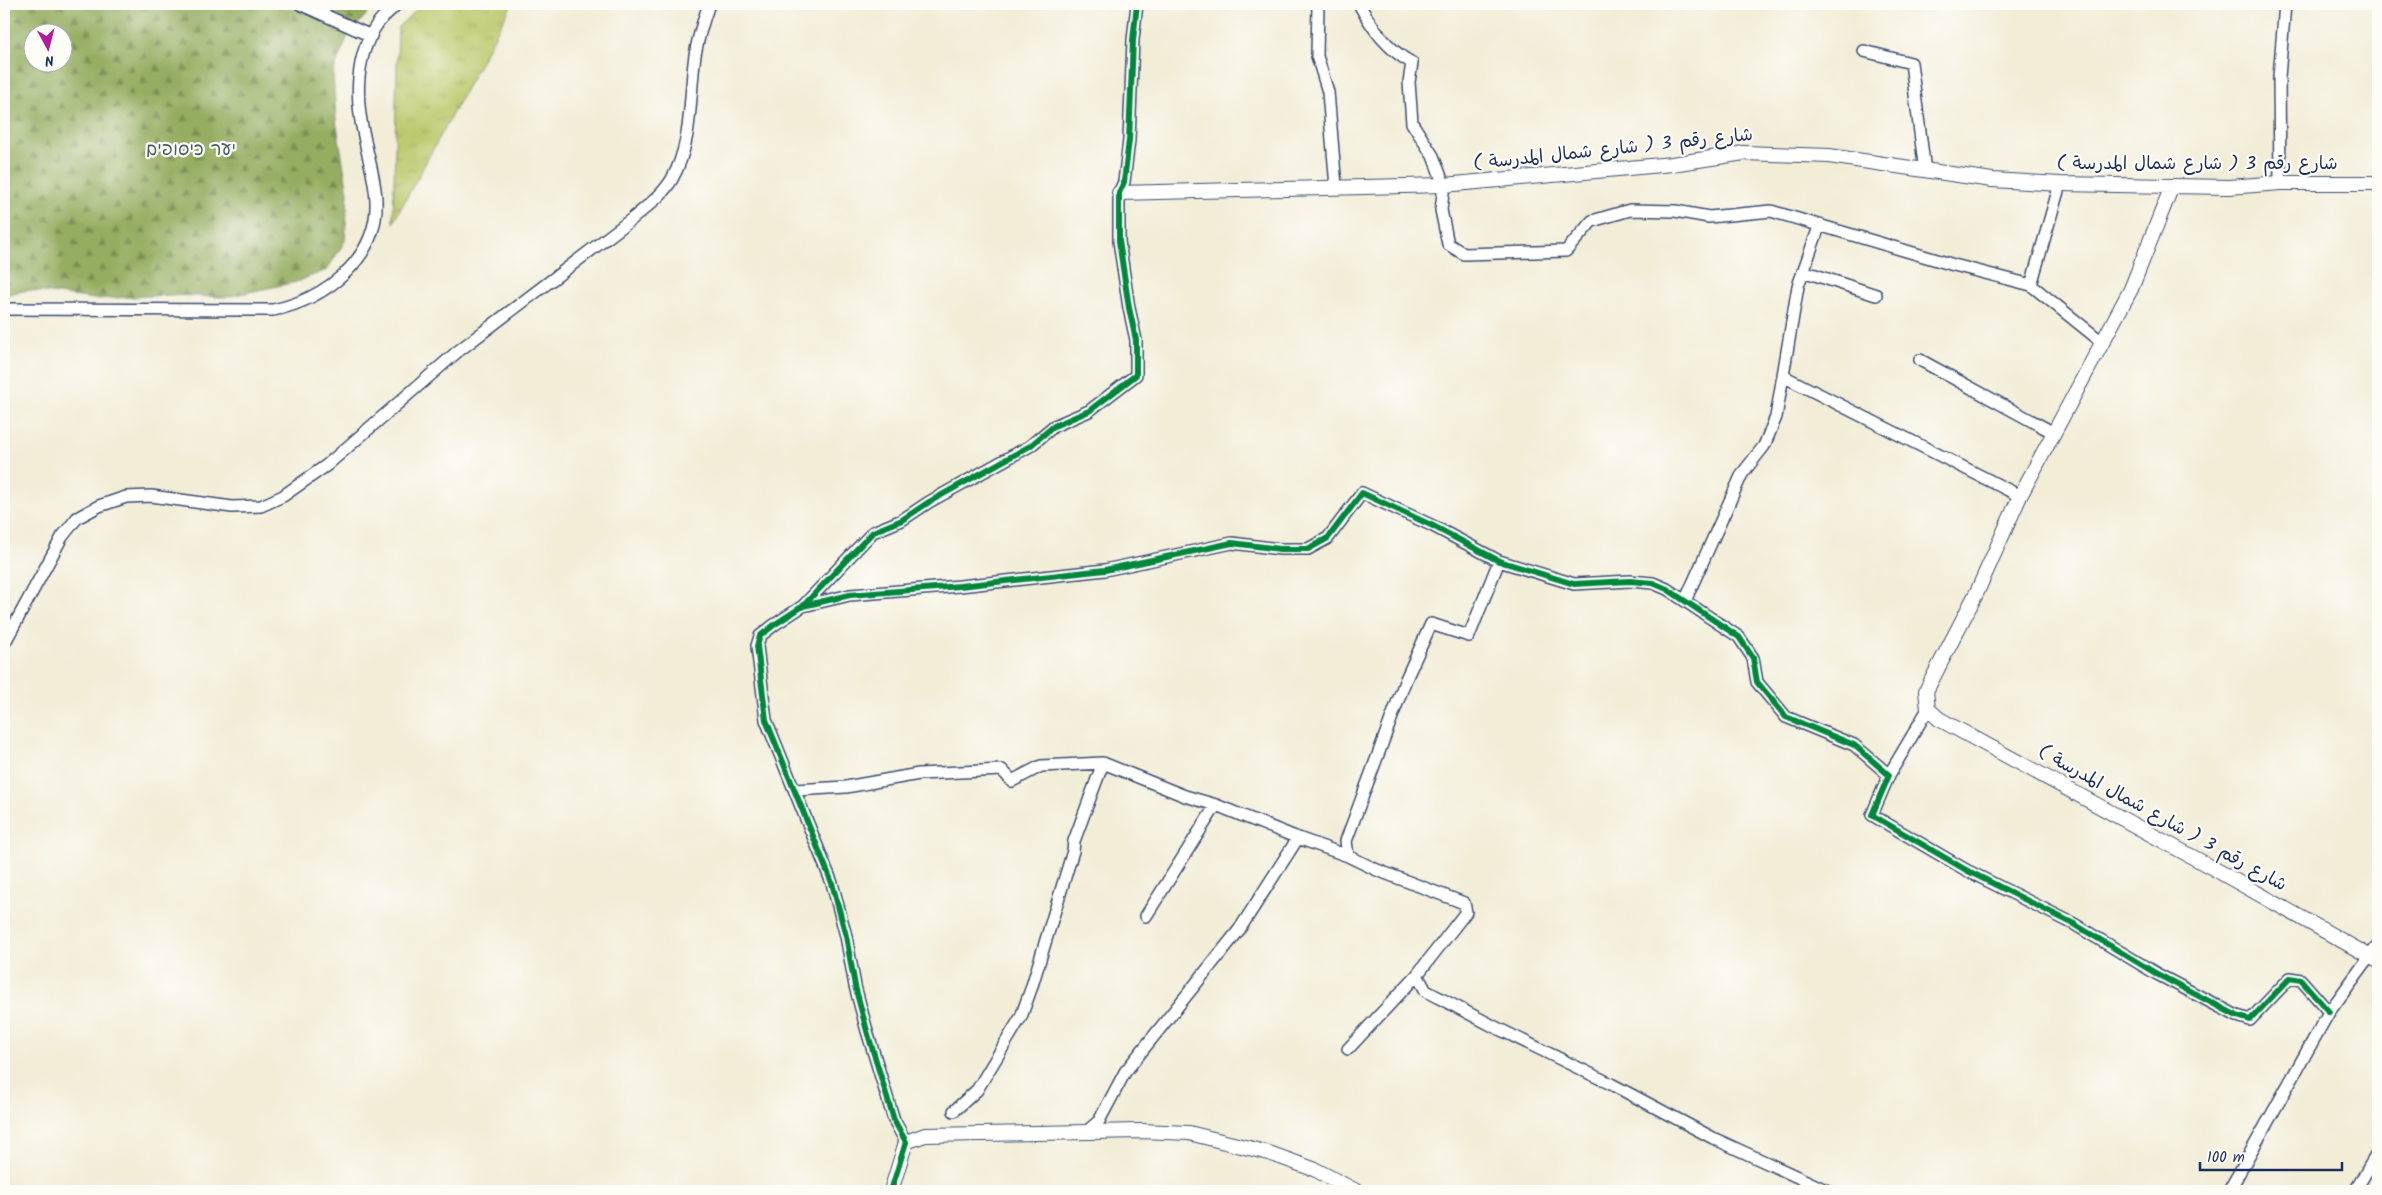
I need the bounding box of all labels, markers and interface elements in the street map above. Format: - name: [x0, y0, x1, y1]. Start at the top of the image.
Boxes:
- north arrow: [22, 22, 72, 72]
- text: N: [44, 48, 55, 71]
- street label: شارع رقم 3 ( شارع شمال المدرسة ): [1472, 121, 1754, 179]
- park label: יער כיסופים: [146, 136, 236, 165]
- street label: شارع رقم 3 ( شارع شمال المدرسة ): [2056, 150, 2338, 179]
- street label: شارع رقم 3 ( شارع شمال المدرسة ): [2032, 738, 2292, 900]
- scale bar: [2200, 1140, 2342, 1172]
- text: 100 m: [2207, 1146, 2245, 1170]

